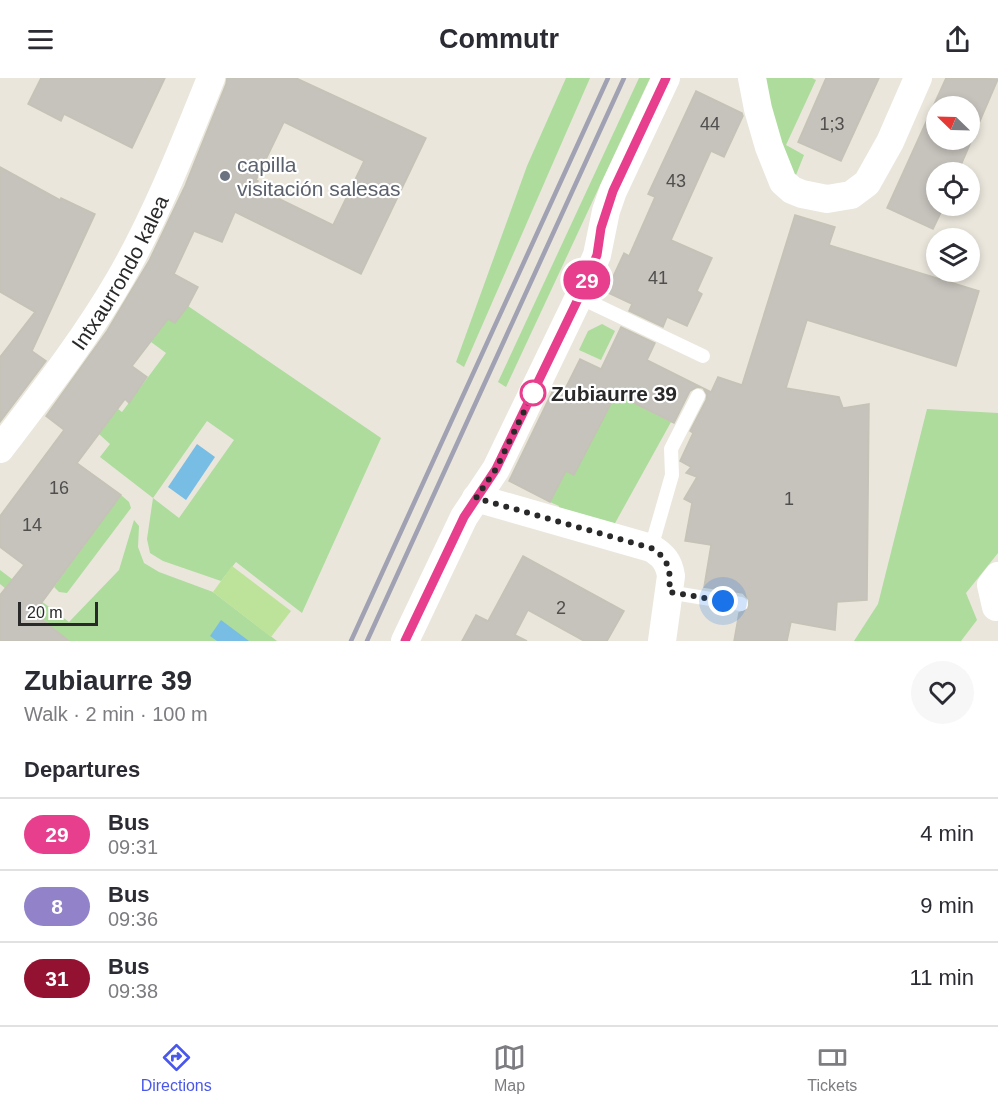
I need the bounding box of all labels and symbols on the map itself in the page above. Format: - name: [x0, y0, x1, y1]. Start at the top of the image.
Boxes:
- north arrow: [926, 96, 980, 150]
- house number: 44: [700, 114, 720, 134]
- house number: 1;3: [819, 114, 845, 134]
- place label: capilla visitación salesas: [237, 153, 400, 200]
- marker: capilla visitación salesas: [218, 169, 232, 183]
- house number: 43: [666, 171, 686, 191]
- street label: Intxaurrondo kalea: [67, 191, 172, 354]
- line badge: 29: [560, 260, 614, 300]
- house number: 41: [648, 268, 668, 288]
- marker: Zubiaurre 39: [520, 380, 546, 406]
- place label: Zubiaurre 39: [551, 382, 677, 405]
- house number: 16: [49, 478, 69, 498]
- house number: 1: [784, 489, 794, 509]
- house number: 14: [22, 515, 42, 535]
- your location: [708, 586, 738, 616]
- house number: 2: [556, 598, 566, 618]
- scale bar: [18, 599, 98, 626]

